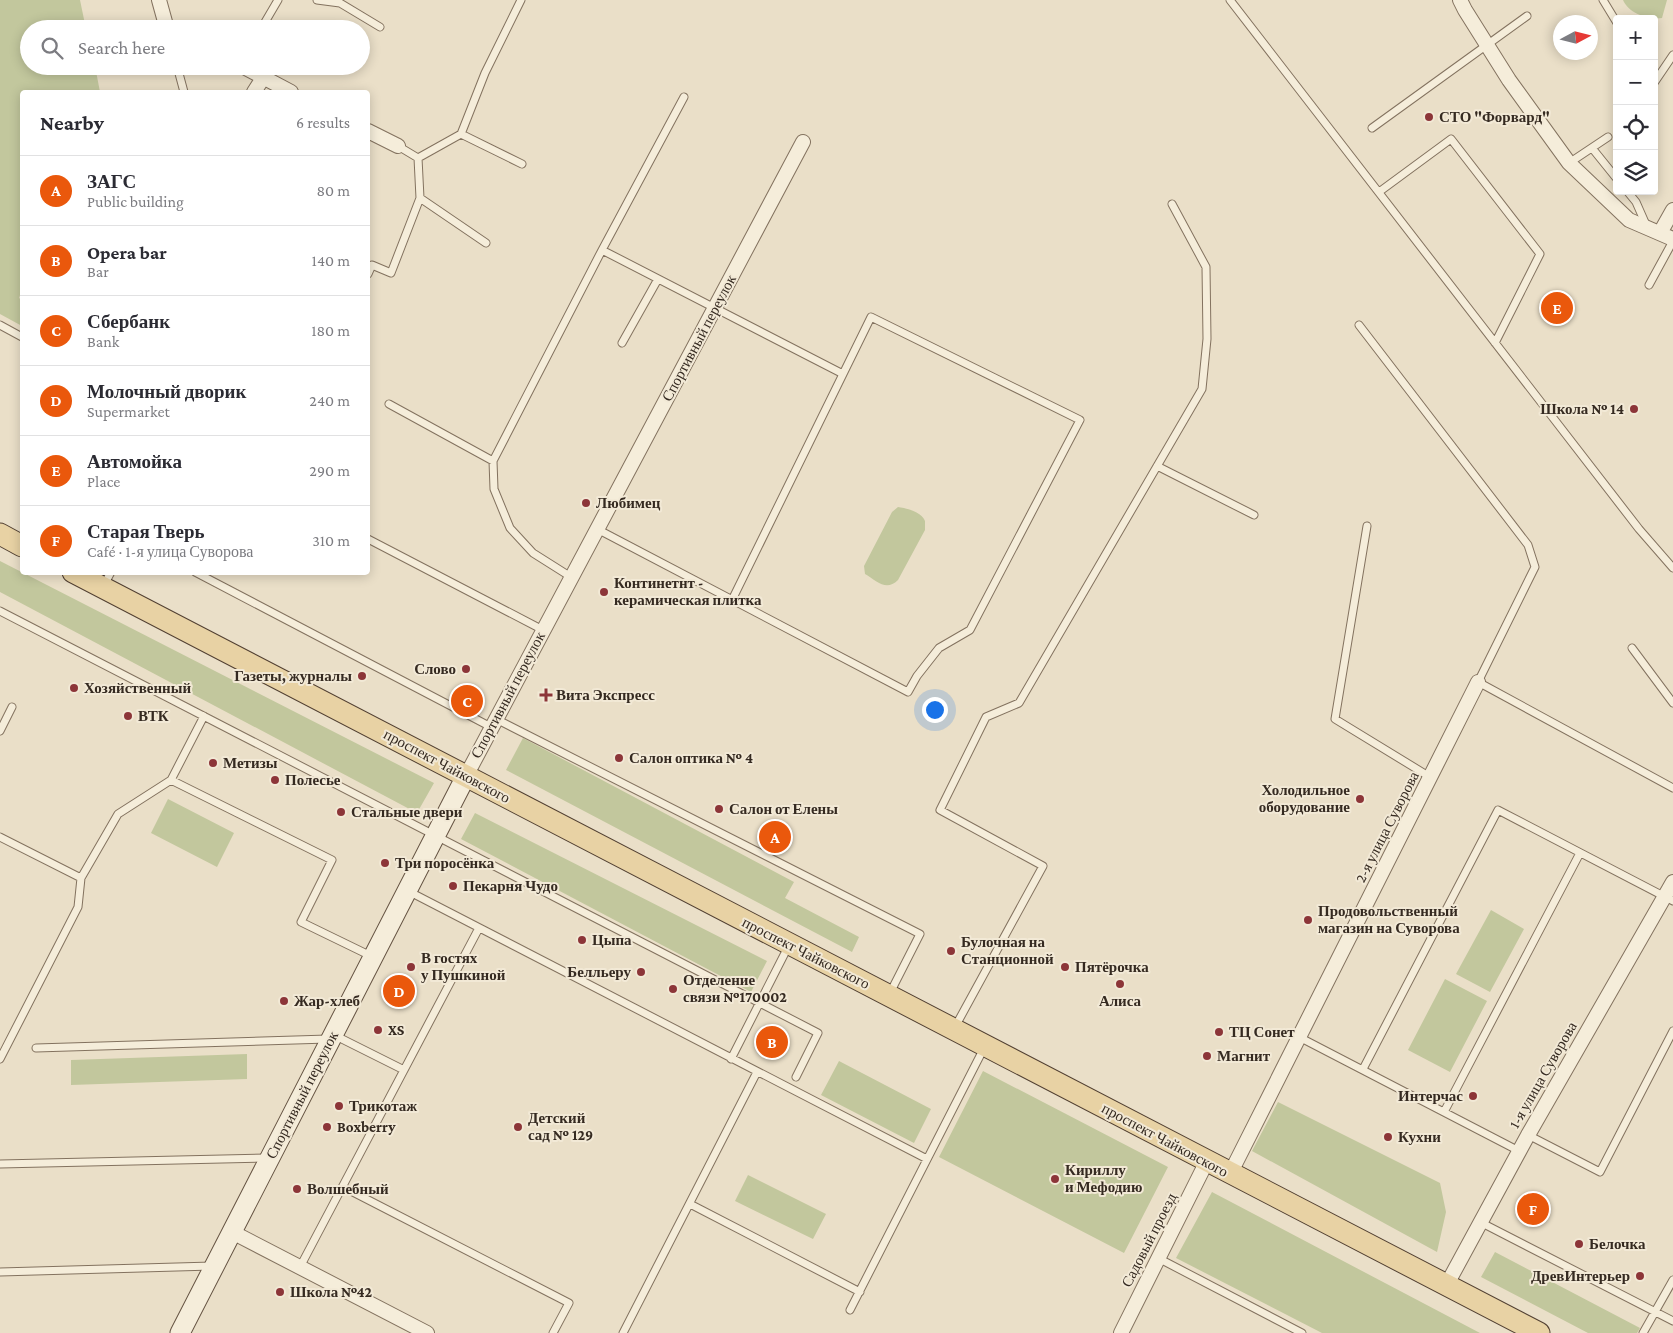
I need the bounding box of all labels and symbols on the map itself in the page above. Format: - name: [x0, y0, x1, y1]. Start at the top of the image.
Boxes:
- north arrow: [1553, 15, 1598, 60]
- place label: СТО "Форвард": [1439, 109, 1550, 125]
- marker: СТО "Форвард": [1423, 111, 1435, 123]
- street label: Спортивный переулок: [659, 271, 740, 404]
- pin: E: [1541, 289, 1573, 327]
- place label: Школа № 14: [1540, 401, 1624, 417]
- marker: Школа № 14: [1628, 403, 1640, 415]
- place label: Любимец: [596, 495, 661, 511]
- marker: Любимец: [580, 497, 592, 509]
- place label: Континетнт - керамическая плитка: [614, 575, 762, 608]
- marker: Континетнт - керамическая плитка: [598, 586, 610, 598]
- street label: Спортивный переулок: [468, 628, 549, 761]
- place label: Слово: [414, 661, 456, 677]
- marker: Слово: [460, 663, 472, 675]
- place label: Газеты, журналы: [234, 668, 352, 684]
- marker: Газеты, журналы: [356, 670, 368, 682]
- place label: Хозяйственный: [84, 680, 191, 696]
- marker: Хозяйственный: [68, 682, 80, 694]
- pin: C: [451, 682, 483, 720]
- place label: Вита Экспресс: [556, 687, 655, 703]
- marker: Вита Экспресс: [540, 689, 552, 701]
- your location: [922, 697, 948, 723]
- place label: ВТК: [138, 708, 169, 724]
- marker: ВТК: [122, 710, 134, 722]
- street label: проспект Чайковского: [381, 726, 513, 806]
- place label: Салон оптика № 4: [629, 750, 753, 766]
- marker: Салон оптика № 4: [613, 752, 625, 764]
- place label: Метизы: [223, 755, 278, 771]
- marker: Метизы: [207, 757, 219, 769]
- street label: 2-я улица Суворова: [1352, 769, 1422, 885]
- place label: Полесье: [285, 772, 341, 788]
- marker: Полесье: [269, 774, 281, 786]
- place label: Холодильное оборудование: [1259, 782, 1350, 815]
- marker: Холодильное оборудование: [1354, 793, 1366, 805]
- place label: Салон от Елены: [729, 801, 838, 817]
- marker: Салон от Елены: [713, 803, 725, 815]
- place label: Стальные двери: [351, 804, 463, 820]
- marker: Стальные двери: [335, 806, 347, 818]
- pin: A: [759, 818, 791, 856]
- place label: Три поросёнка: [395, 855, 495, 871]
- marker: Три поросёнка: [379, 857, 391, 869]
- place label: Пекарня Чудо: [463, 878, 558, 894]
- marker: Пекарня Чудо: [447, 880, 459, 892]
- place label: Продовольственный магазин на Суворова: [1318, 903, 1460, 936]
- street label: проспект Чайковского: [740, 914, 872, 992]
- marker: Продовольственный магазин на Суворова: [1302, 914, 1314, 926]
- place label: Цыпа: [592, 932, 632, 948]
- marker: Цыпа: [576, 934, 588, 946]
- place label: Булочная на Станционной: [961, 934, 1054, 967]
- marker: Булочная на Станционной: [945, 945, 957, 957]
- place label: В гостях у Пушкиной: [421, 950, 506, 983]
- place label: Пятёрочка: [1075, 959, 1149, 975]
- marker: В гостях у Пушкиной: [405, 961, 417, 973]
- marker: Пятёрочка: [1059, 961, 1071, 973]
- place label: Белльеру: [567, 964, 631, 980]
- marker: Белльеру: [635, 966, 647, 978]
- pin: D: [383, 972, 415, 1010]
- place label: Отделение связи №170002: [683, 972, 787, 1005]
- marker: Алиса: [1114, 978, 1126, 990]
- marker: Отделение связи №170002: [667, 983, 679, 995]
- place label: Жар-хлеб: [294, 993, 360, 1009]
- place label: Алиса: [1099, 993, 1142, 1009]
- marker: Жар-хлеб: [278, 995, 290, 1007]
- street label: 1-я улица Суворова: [1506, 1019, 1580, 1131]
- place label: XS: [388, 1022, 405, 1038]
- pin: B: [756, 1023, 788, 1061]
- marker: XS: [372, 1024, 384, 1036]
- place label: ТЦ Сонет: [1229, 1024, 1295, 1040]
- marker: ТЦ Сонет: [1213, 1026, 1225, 1038]
- street label: Спортивный переулок: [263, 1028, 341, 1161]
- place label: Магнит: [1217, 1048, 1271, 1064]
- marker: Магнит: [1201, 1050, 1213, 1062]
- place label: Интерчас: [1398, 1088, 1463, 1104]
- marker: Интерчас: [1467, 1090, 1479, 1102]
- place label: Трикотаж: [349, 1098, 417, 1114]
- marker: Трикотаж: [333, 1100, 345, 1112]
- street label: проспект Чайковского: [1099, 1100, 1231, 1180]
- place label: Детский сад № 129: [528, 1110, 593, 1143]
- place label: Boxberry: [337, 1119, 396, 1135]
- marker: Boxberry: [321, 1121, 333, 1133]
- marker: Детский сад № 129: [512, 1121, 524, 1133]
- place label: Кухни: [1398, 1129, 1441, 1145]
- marker: Кухни: [1382, 1131, 1394, 1143]
- place label: Кириллу и Мефодию: [1065, 1162, 1142, 1195]
- marker: Кириллу и Мефодию: [1049, 1173, 1061, 1185]
- place label: Волшебный: [307, 1181, 389, 1197]
- marker: Волшебный: [291, 1183, 303, 1195]
- street label: Садовый проезд: [1118, 1190, 1180, 1290]
- pin: F: [1517, 1190, 1549, 1228]
- place label: Белочка: [1589, 1236, 1646, 1252]
- marker: Белочка: [1573, 1238, 1585, 1250]
- place label: ДревИнтерьер: [1531, 1268, 1630, 1284]
- marker: ДревИнтерьер: [1634, 1270, 1646, 1282]
- place label: Школа №42: [290, 1284, 373, 1300]
- marker: Школа №42: [274, 1286, 286, 1298]

